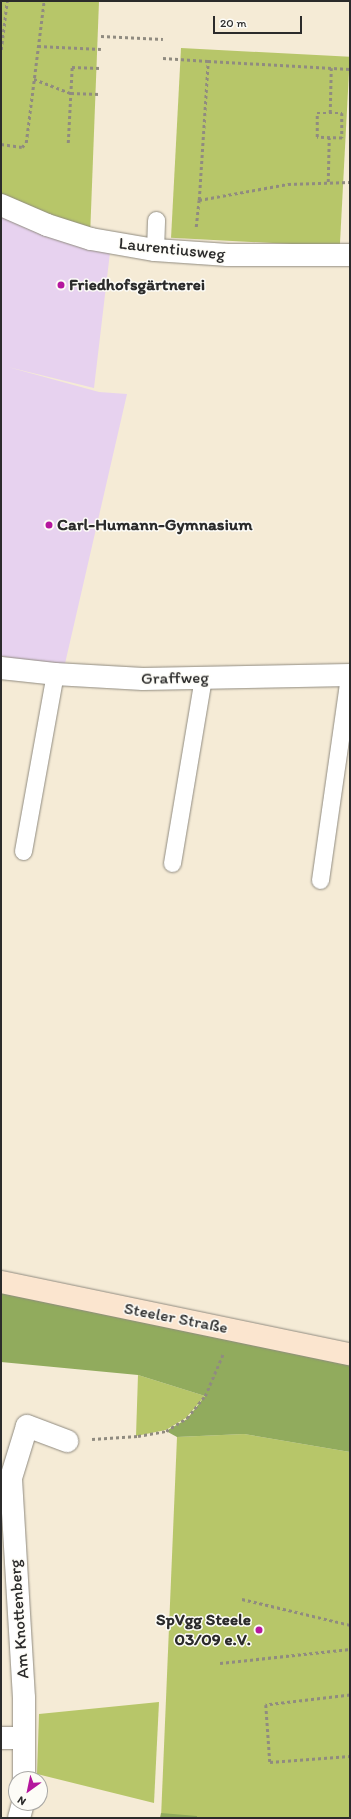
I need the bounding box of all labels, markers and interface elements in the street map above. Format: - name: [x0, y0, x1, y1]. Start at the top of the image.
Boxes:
- scale bar: [215, 8, 304, 34]
- text: 20 m: [220, 16, 247, 30]
- street label: Laurentiusweg: [118, 233, 226, 265]
- place label: Friedhofsgärtnerei: [69, 275, 205, 295]
- marker: Friedhofsgärtnerei: [56, 280, 66, 290]
- place label: Carl-Humann-Gymnasium: [57, 515, 253, 535]
- marker: Carl-Humann-Gymnasium: [44, 520, 54, 530]
- street label: Graffweg: [141, 667, 209, 689]
- street label: Steeler Straße: [122, 1298, 230, 1338]
- street label: Am Knottenberg: [5, 1559, 33, 1679]
- place label: SpVgg Steele 03/09 e.V.: [156, 1610, 251, 1650]
- marker: SpVgg Steele 03/09 e.V.: [254, 1625, 264, 1635]
- north arrow: [8, 1771, 48, 1811]
- text: N: [15, 1793, 28, 1808]

